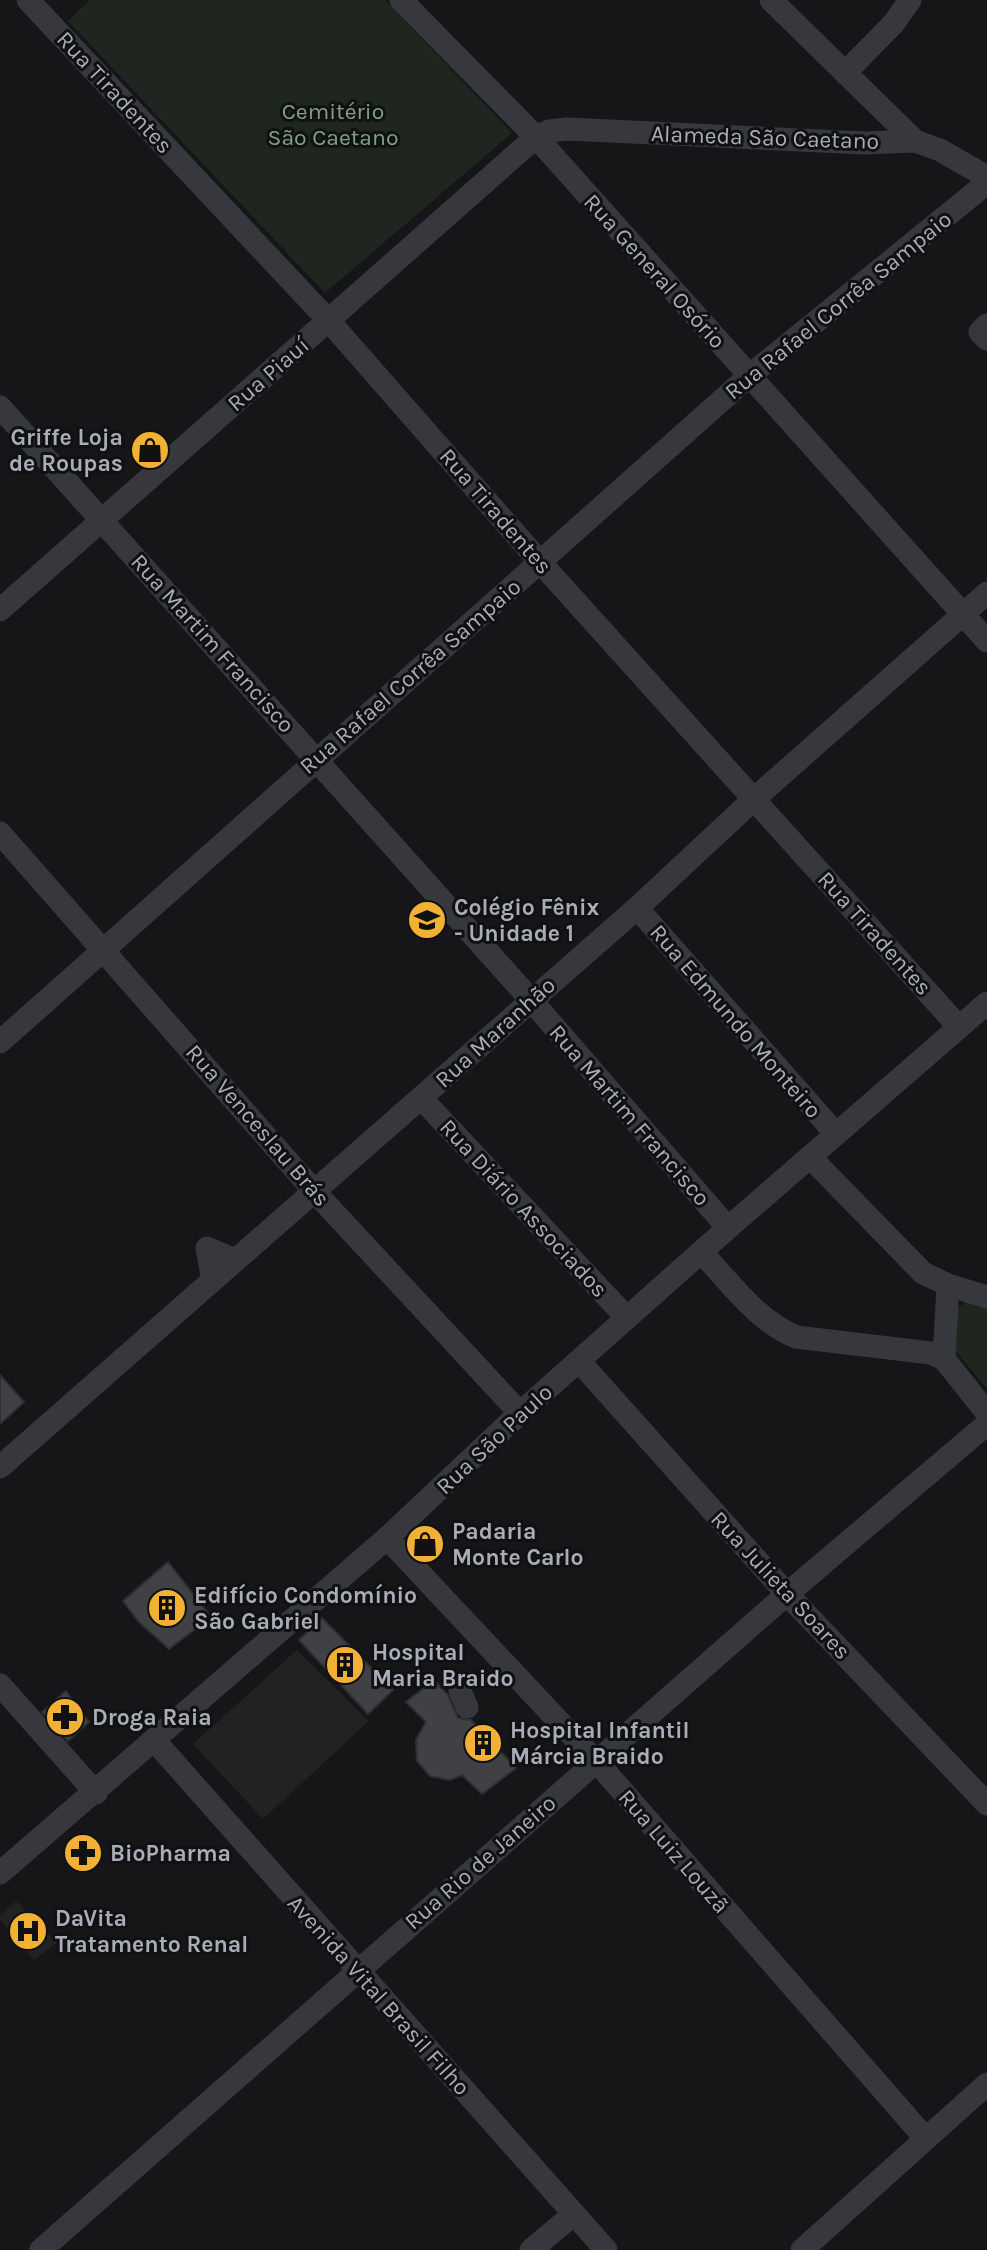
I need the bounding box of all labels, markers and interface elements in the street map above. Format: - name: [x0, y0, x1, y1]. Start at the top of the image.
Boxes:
- street label: Rua Tiradentes: [51, 26, 178, 159]
- park label: Cemitério São Caetano: [268, 98, 398, 151]
- street label: Alameda São Caetano: [650, 120, 880, 155]
- street label: Rua General Osório: [578, 189, 731, 354]
- street label: Rua Rafael Corrêa Sampaio: [719, 206, 957, 405]
- street label: Rua Piauí: [222, 332, 315, 417]
- place label: Griffe Loja de Roupas: [9, 424, 123, 477]
- shop icon: Griffe Loja de Roupas: [129, 429, 171, 471]
- street label: Rua Tiradentes: [434, 443, 557, 580]
- street label: Rua Martim Francisco: [125, 548, 300, 738]
- street label: Rua Rafael Corrêa Sampaio: [294, 573, 526, 780]
- street label: Rua Tiradentes: [812, 866, 937, 1001]
- place label: Colégio Fênix - Unidade 1: [454, 894, 599, 947]
- school or university icon: Colégio Fênix - Unidade 1: [406, 899, 448, 941]
- street label: Rua Edmundo Monteiro: [644, 919, 827, 1124]
- street label: Rua Maranhão: [430, 971, 561, 1093]
- street label: Rua Martim Francisco: [544, 1019, 716, 1211]
- street label: Rua Venceslau Brás: [180, 1039, 335, 1212]
- street label: Rua Diário Associados: [434, 1114, 613, 1303]
- street label: Rua São Paulo: [431, 1379, 558, 1500]
- street label: Rua Julieta Soares: [705, 1506, 856, 1665]
- place label: Padaria Monte Carlo: [452, 1518, 584, 1571]
- shop icon: Padaria Monte Carlo: [404, 1523, 446, 1565]
- place label: Edifício Condomínio São Gabriel: [194, 1582, 417, 1635]
- building icon: Edifício Condomínio São Gabriel: [146, 1587, 188, 1629]
- place label: Hospital Maria Braido: [372, 1639, 513, 1692]
- building icon: Hospital Maria Braido: [324, 1644, 366, 1686]
- pharmacy icon: Droga Raia: [44, 1696, 86, 1738]
- place label: Droga Raia: [92, 1704, 212, 1731]
- place label: Hospital Infantil Márcia Braido: [510, 1717, 690, 1770]
- building icon: Hospital Infantil Márcia Braido: [462, 1722, 504, 1764]
- street label: Rua Luiz Louzã: [613, 1784, 735, 1919]
- street label: Rua Rio de Janeiro: [399, 1789, 561, 1935]
- pharmacy icon: BioPharma: [62, 1832, 104, 1874]
- place label: BioPharma: [110, 1840, 231, 1867]
- street label: Avenida Vital Brasil Filho: [282, 1890, 475, 2101]
- place label: DaVita Tratamento Renal: [55, 1905, 248, 1958]
- hospital icon: DaVita Tratamento Renal: [7, 1910, 49, 1952]

